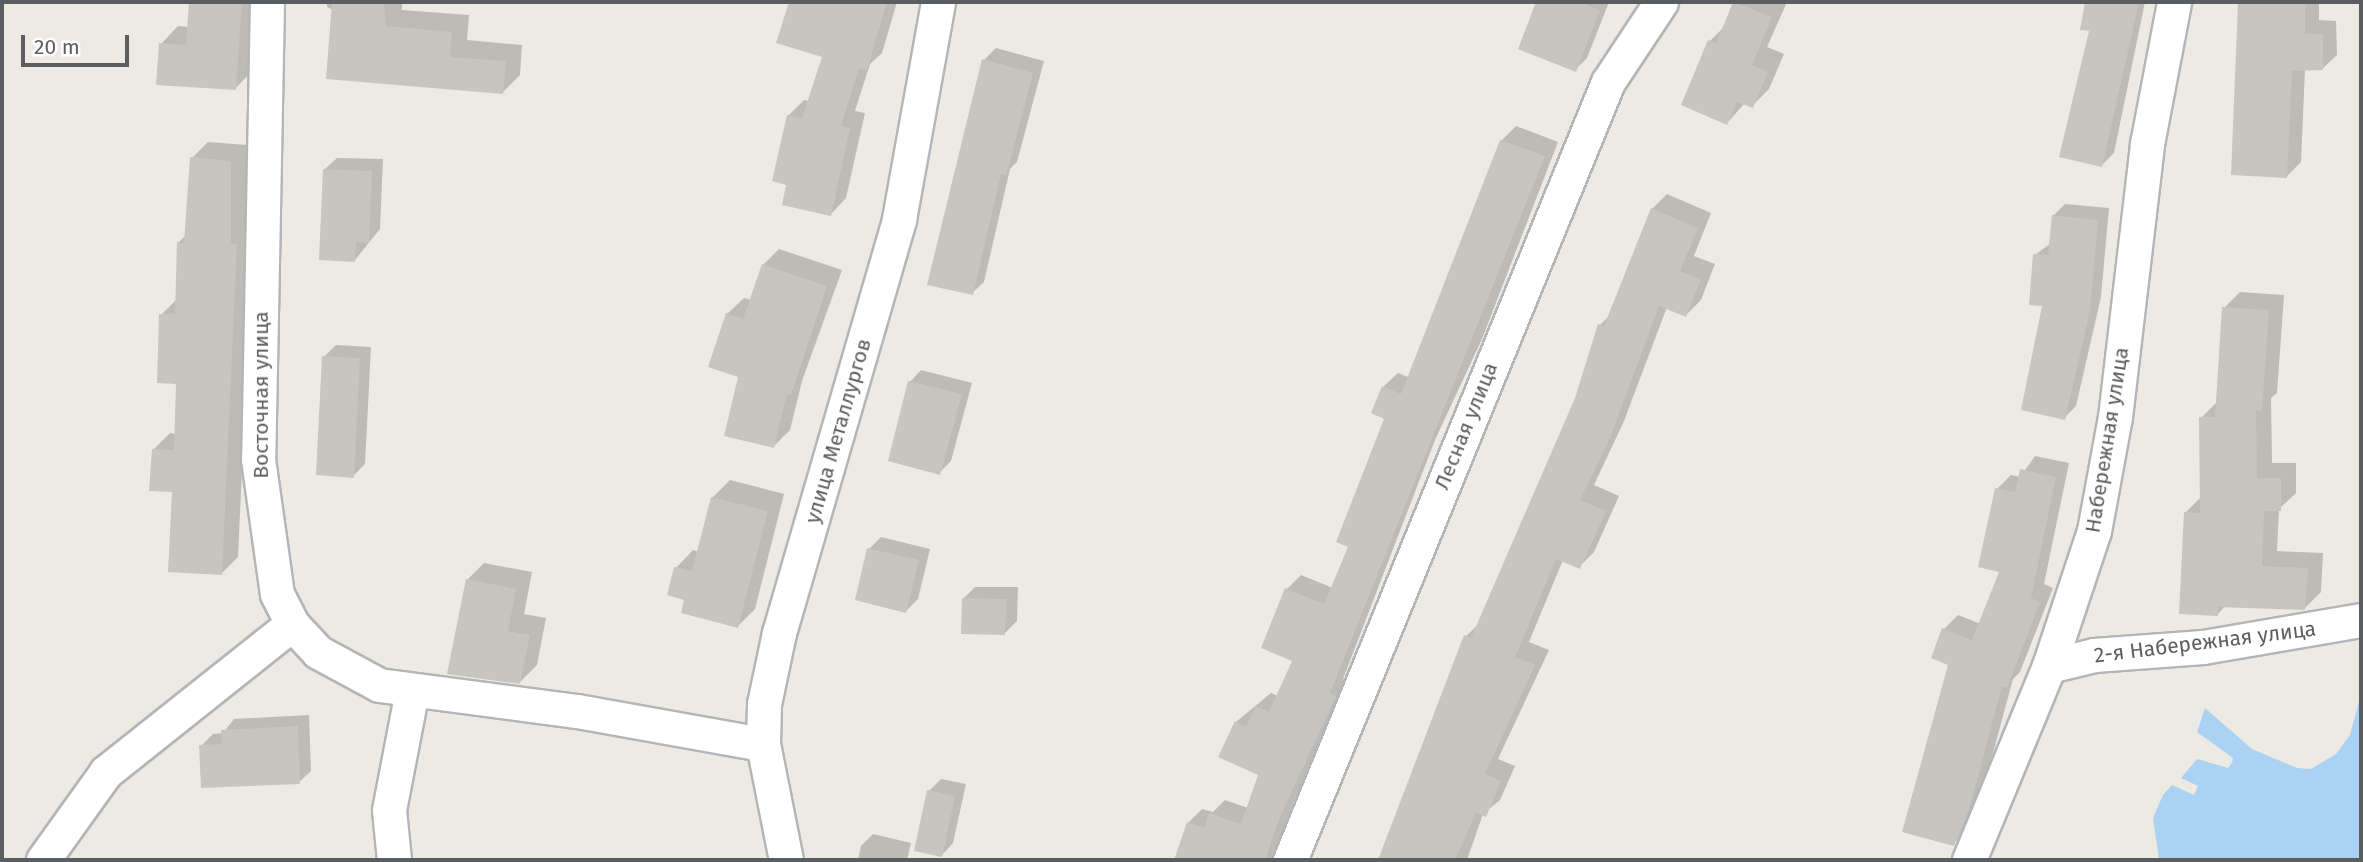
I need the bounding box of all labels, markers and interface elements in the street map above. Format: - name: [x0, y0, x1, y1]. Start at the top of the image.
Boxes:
- scale bar: [24, 21, 133, 65]
- text: 20 m: [34, 34, 80, 60]
- street label: Восточная улица: [248, 311, 274, 479]
- street label: улица Металлургов: [800, 336, 876, 526]
- street label: Набережная улица: [2080, 345, 2134, 535]
- street label: Лесная улица: [1429, 359, 1503, 493]
- street label: 2-я Набережная улица: [2093, 616, 2317, 668]

